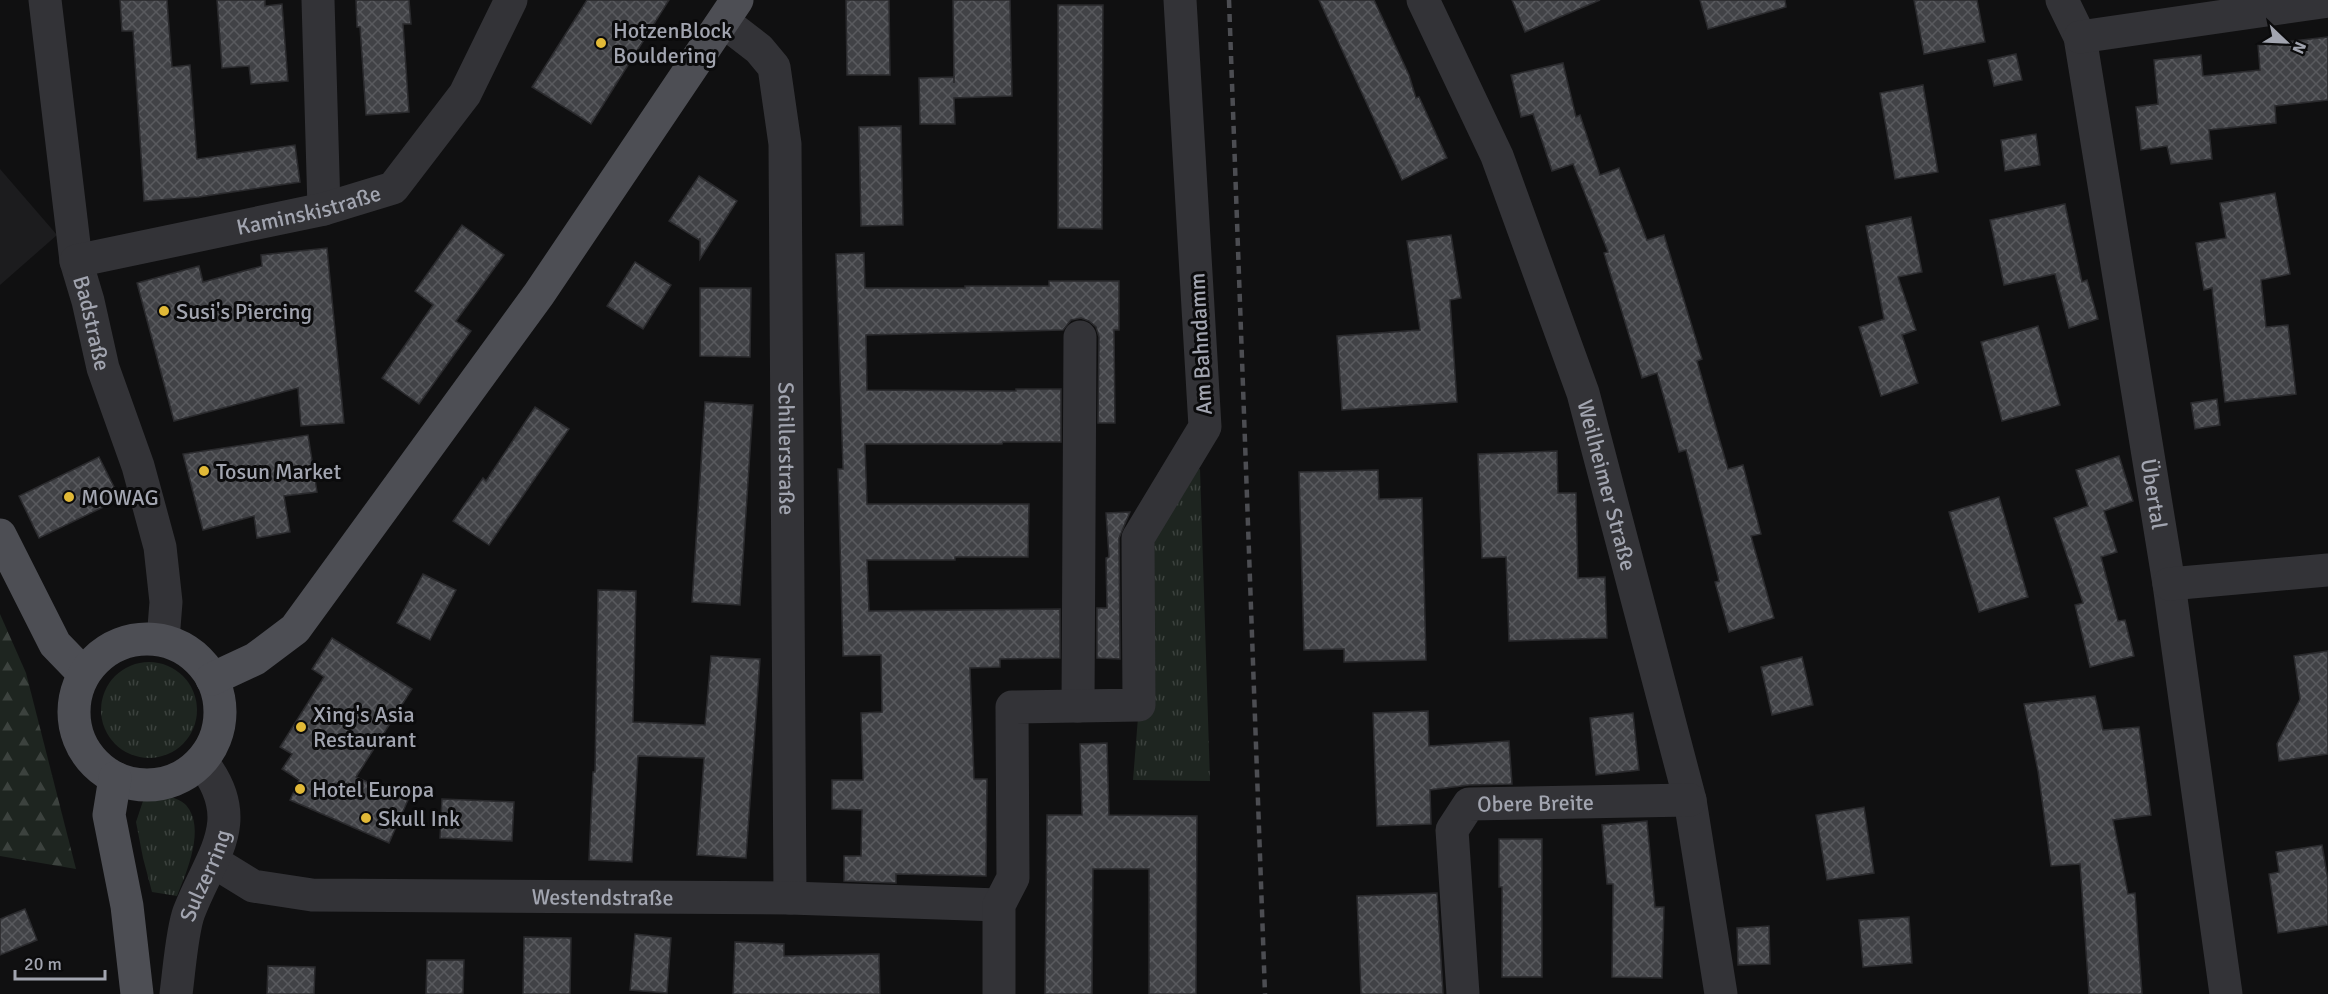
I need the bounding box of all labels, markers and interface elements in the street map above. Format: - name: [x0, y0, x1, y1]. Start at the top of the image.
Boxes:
- north arrow: [2256, 12, 2316, 72]
- place label: HotzenBlock Bouldering: [613, 17, 732, 69]
- marker: HotzenBlock Bouldering: [594, 36, 608, 50]
- text: N: [2288, 38, 2310, 57]
- street label: Kaminskistraße: [234, 180, 384, 241]
- street label: Badstraße: [67, 272, 116, 373]
- street label: Am Bahndamm: [1183, 272, 1218, 416]
- place label: Susi's Piercing: [176, 298, 312, 325]
- marker: Susi's Piercing: [157, 304, 171, 318]
- street label: Schillerstraße: [773, 382, 800, 515]
- street label: Weilheimer Straße: [1571, 397, 1642, 574]
- street label: Übertal: [2135, 457, 2173, 531]
- place label: Tosun Market: [216, 458, 342, 485]
- marker: Tosun Market: [197, 464, 211, 478]
- place label: MOWAG: [81, 484, 159, 511]
- marker: MOWAG: [62, 490, 76, 504]
- place label: Xing's Asia Restaurant: [313, 701, 417, 753]
- marker: Xing's Asia Restaurant: [294, 720, 308, 734]
- place label: Hotel Europa: [312, 776, 434, 803]
- marker: Hotel Europa: [293, 782, 307, 796]
- street label: Obere Breite: [1477, 789, 1594, 818]
- place label: Skull Ink: [378, 805, 460, 832]
- marker: Skull Ink: [359, 811, 373, 825]
- street label: Sulzerring: [174, 827, 237, 925]
- street label: Westendstraße: [531, 883, 674, 911]
- scale bar: [15, 943, 105, 981]
- text: 20 m: [24, 953, 62, 975]

